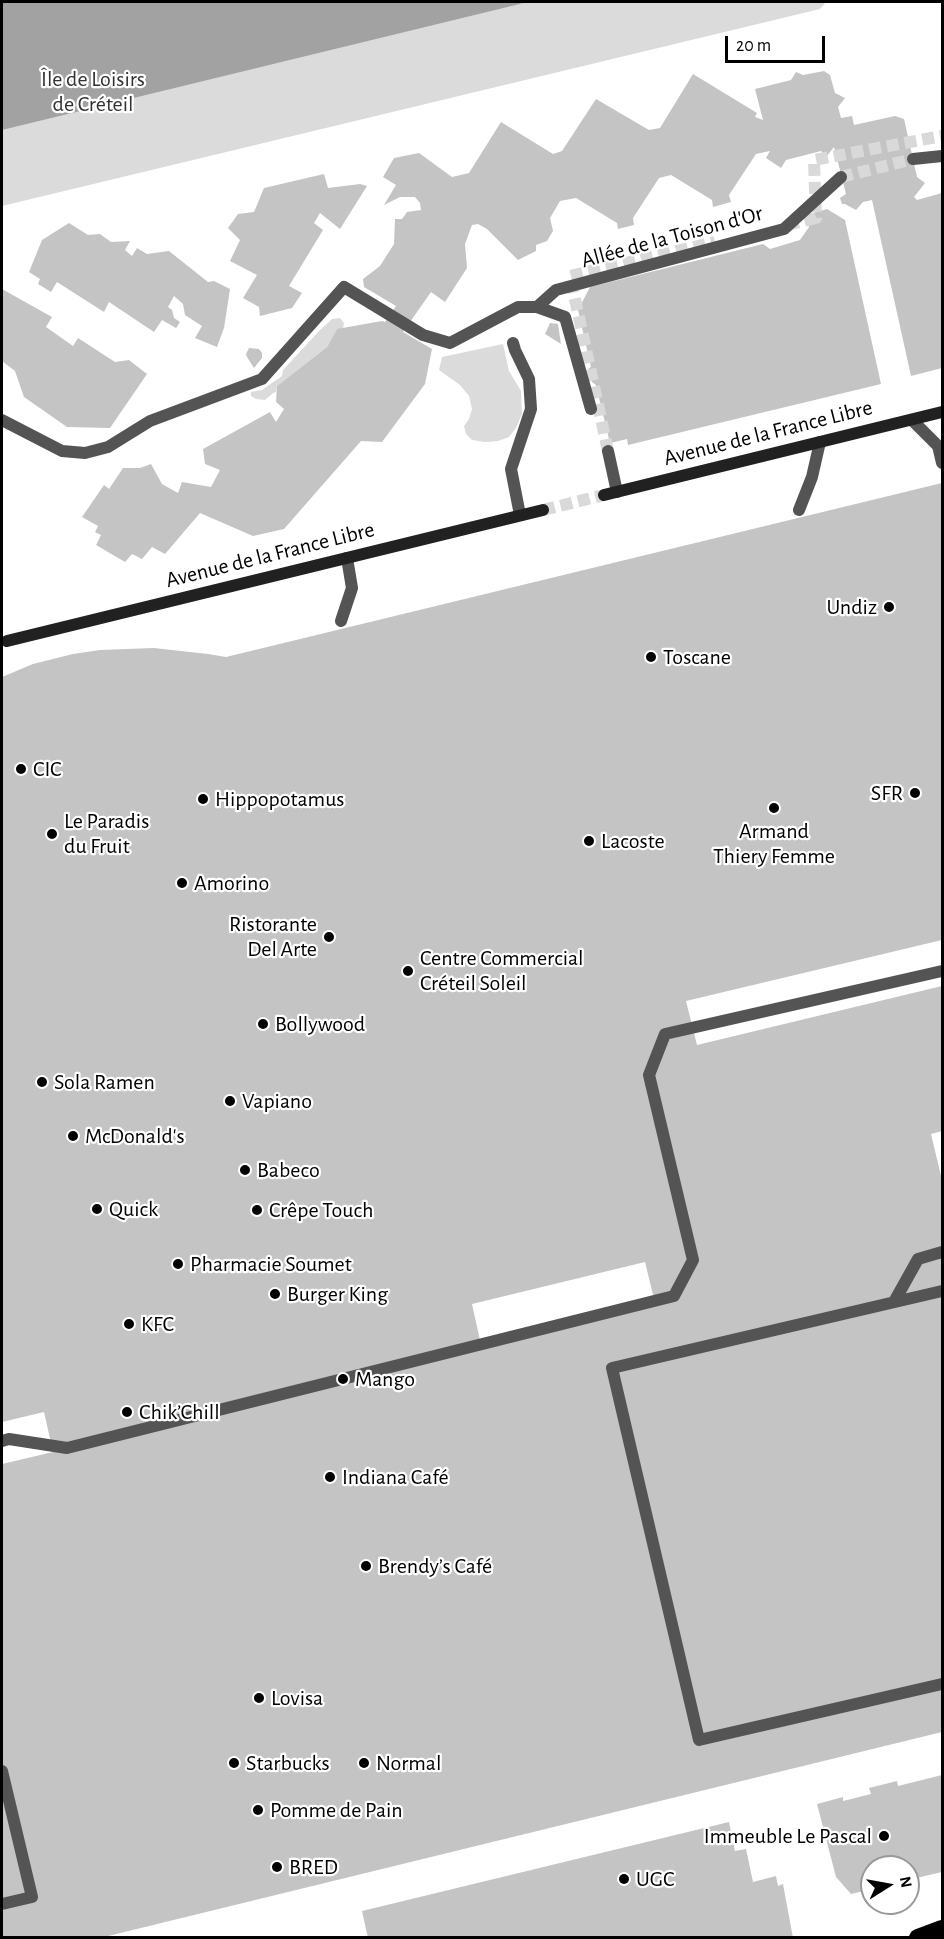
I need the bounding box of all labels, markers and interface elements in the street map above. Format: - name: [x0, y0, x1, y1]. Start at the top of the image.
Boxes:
- scale bar: [728, 24, 828, 62]
- text: 20 m: [736, 37, 771, 55]
- park label: Île de Loisirs de Créteil: [41, 66, 145, 118]
- street label: Allée de la Toison d'Or: [578, 200, 766, 274]
- street label: Avenue de la France Libre: [661, 394, 875, 472]
- street label: Avenue de la France Libre: [163, 516, 377, 594]
- place label: Undiz: [827, 594, 877, 620]
- marker: Undiz: [882, 600, 896, 614]
- place label: Toscane: [663, 644, 731, 670]
- marker: Toscane: [644, 650, 658, 664]
- place label: CIC: [33, 756, 61, 782]
- marker: CIC: [14, 762, 28, 776]
- place label: SFR: [871, 780, 903, 806]
- place label: Hippopotamus: [215, 786, 344, 812]
- marker: SFR: [908, 786, 922, 800]
- marker: Hippopotamus: [196, 792, 210, 806]
- marker: Armand Thiery Femme: [767, 801, 781, 815]
- place label: Le Paradis du Fruit: [64, 808, 149, 860]
- place label: Armand Thiery Femme: [713, 818, 835, 870]
- marker: Le Paradis du Fruit: [45, 827, 59, 841]
- place label: Lacoste: [601, 828, 665, 854]
- marker: Lacoste: [582, 834, 596, 848]
- place label: Amorino: [194, 870, 269, 896]
- marker: Amorino: [175, 876, 189, 890]
- place label: Ristorante Del Arte: [229, 911, 317, 962]
- marker: Ristorante Del Arte: [322, 930, 336, 944]
- place label: Centre Commercial Créteil Soleil: [420, 945, 584, 996]
- marker: Centre Commercial Créteil Soleil: [401, 964, 415, 978]
- place label: Bollywood: [275, 1011, 365, 1037]
- marker: Bollywood: [256, 1017, 270, 1031]
- place label: Sola Ramen: [54, 1069, 155, 1095]
- marker: Sola Ramen: [35, 1075, 49, 1089]
- place label: Vapiano: [242, 1088, 312, 1114]
- marker: Vapiano: [223, 1094, 237, 1108]
- place label: McDonald's: [85, 1123, 185, 1149]
- marker: McDonald's: [66, 1129, 80, 1143]
- place label: Babeco: [257, 1157, 320, 1183]
- marker: Babeco: [238, 1163, 252, 1177]
- place label: Quick: [109, 1196, 158, 1222]
- place label: Crêpe Touch: [269, 1197, 373, 1223]
- marker: Quick: [90, 1202, 104, 1216]
- marker: Crêpe Touch: [250, 1203, 264, 1217]
- place label: Pharmacie Soumet: [190, 1251, 352, 1277]
- marker: Pharmacie Soumet: [171, 1257, 185, 1271]
- place label: Burger King: [287, 1281, 388, 1307]
- marker: Burger King: [268, 1287, 282, 1301]
- place label: KFC: [141, 1311, 174, 1337]
- marker: KFC: [122, 1317, 136, 1331]
- place label: Mango: [355, 1366, 415, 1392]
- marker: Mango: [336, 1372, 350, 1386]
- place label: Chik’Chill: [139, 1399, 220, 1425]
- marker: Chik’Chill: [120, 1405, 134, 1419]
- place label: Indiana Café: [342, 1464, 449, 1490]
- marker: Indiana Café: [323, 1470, 337, 1484]
- place label: Brendy’s Café: [378, 1553, 492, 1579]
- marker: Brendy’s Café: [359, 1559, 373, 1573]
- place label: Lovisa: [271, 1685, 323, 1711]
- marker: Lovisa: [252, 1691, 266, 1705]
- place label: Starbucks: [246, 1750, 330, 1776]
- place label: Normal: [376, 1750, 441, 1776]
- marker: Starbucks: [227, 1756, 241, 1770]
- marker: Normal: [357, 1756, 371, 1770]
- place label: Pomme de Pain: [270, 1797, 403, 1823]
- marker: Pomme de Pain: [251, 1803, 265, 1817]
- place label: Immeuble Le Pascal: [704, 1823, 872, 1849]
- marker: Immeuble Le Pascal: [877, 1829, 891, 1843]
- place label: BRED: [289, 1854, 338, 1880]
- north arrow: [860, 1855, 920, 1915]
- marker: BRED: [270, 1860, 284, 1874]
- place label: UGC: [636, 1866, 674, 1892]
- marker: UGC: [617, 1872, 631, 1886]
- text: N: [897, 1875, 915, 1889]

